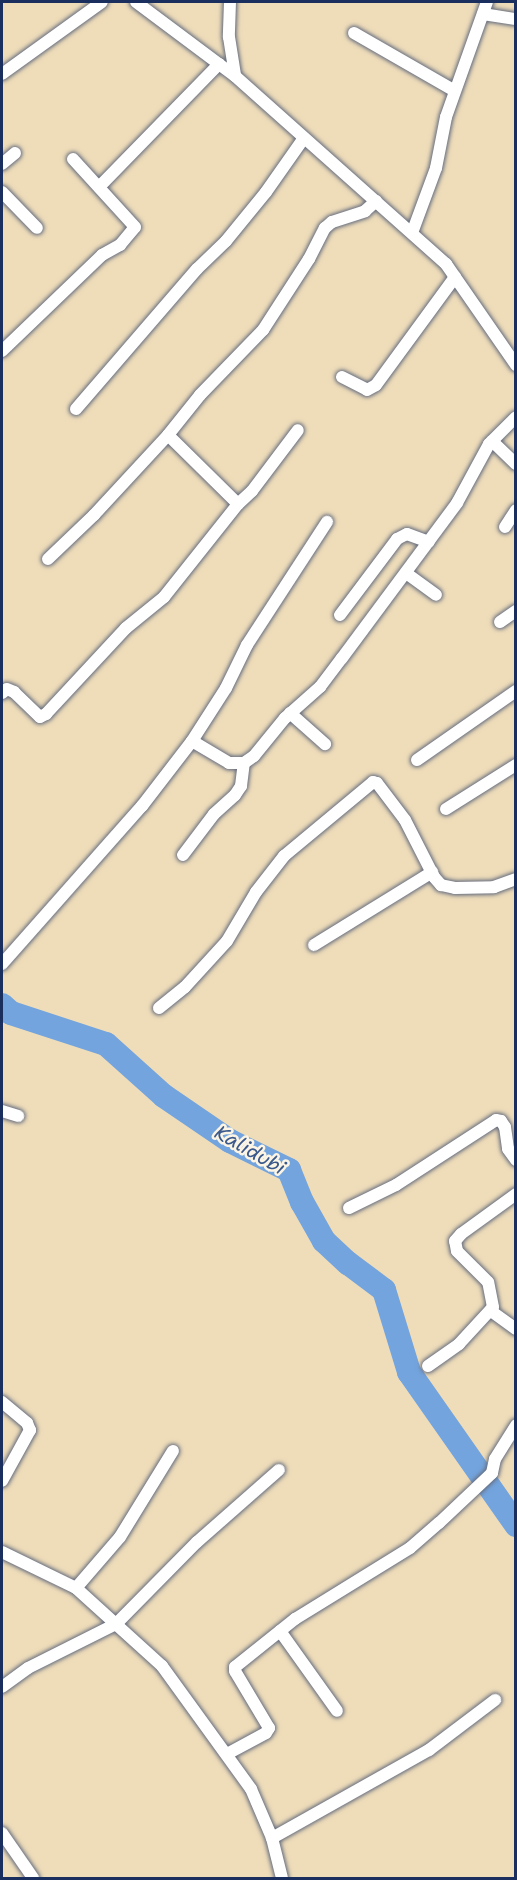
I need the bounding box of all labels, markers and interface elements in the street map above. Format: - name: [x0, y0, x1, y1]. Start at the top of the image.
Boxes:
- water label: Kalidubi: [210, 1120, 290, 1180]

